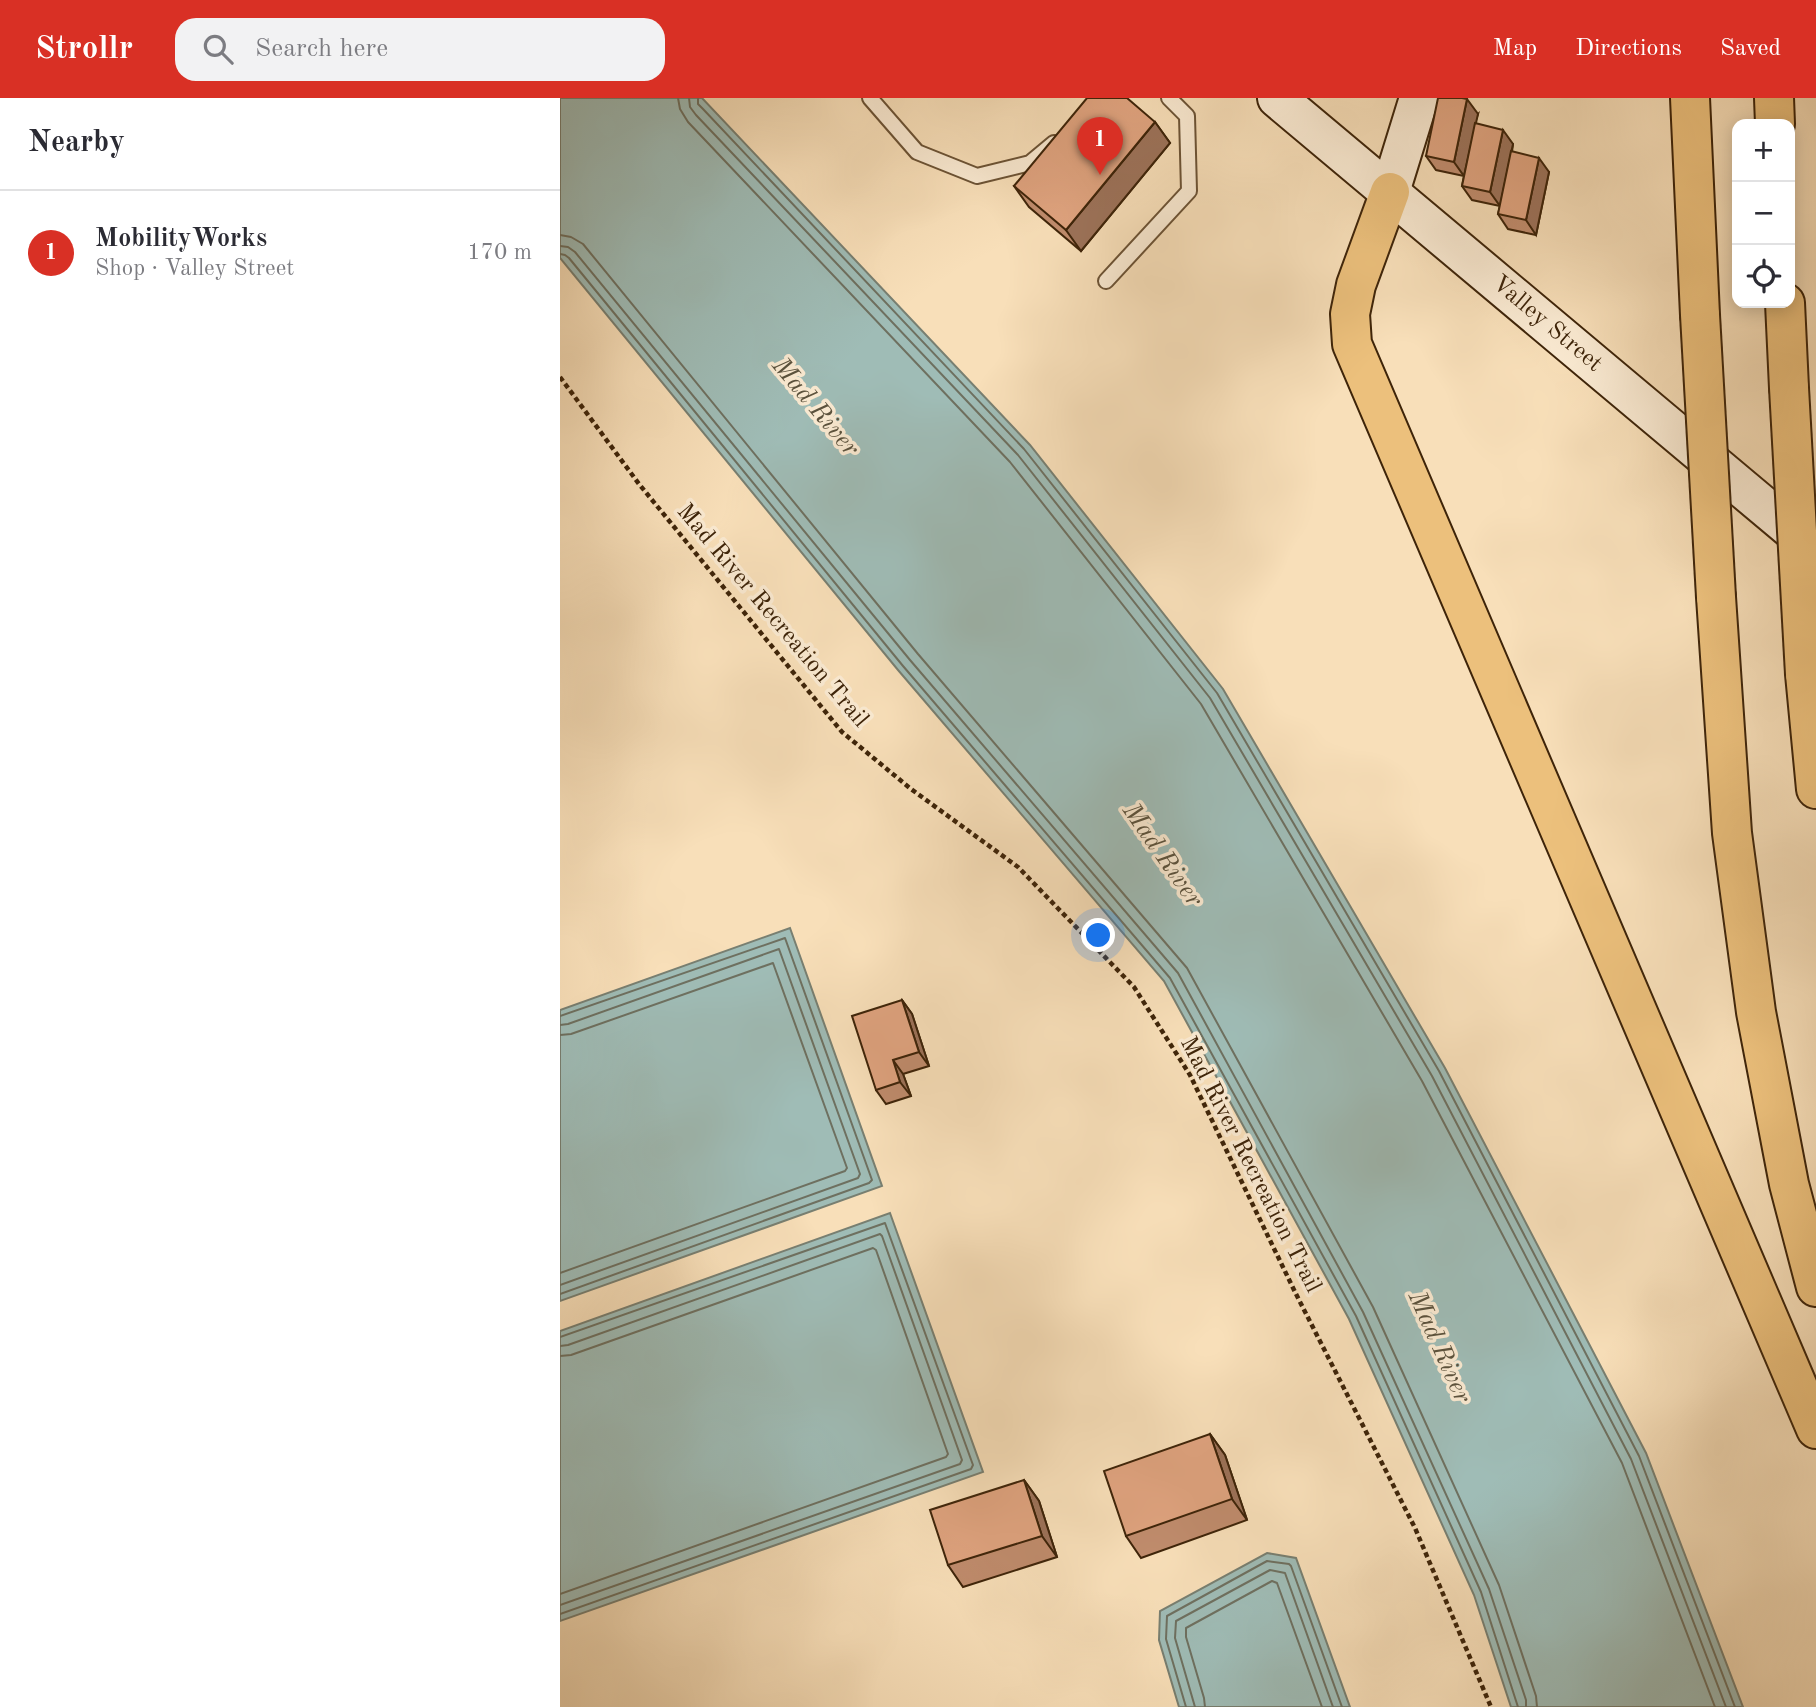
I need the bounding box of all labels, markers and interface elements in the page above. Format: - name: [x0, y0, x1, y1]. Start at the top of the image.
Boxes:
- search box: [175, 18, 665, 81]
- icon: search: [199, 30, 237, 68]
- text: Strollr: [35, 33, 133, 66]
- text: Search here: [255, 36, 388, 62]
- text: Map: [1493, 37, 1537, 61]
- text: Directions: [1575, 37, 1682, 61]
- text: Saved: [1720, 37, 1781, 61]
- pin: 1: [1077, 117, 1123, 175]
- map controls: [1732, 119, 1795, 308]
- button: +: [1732, 119, 1795, 182]
- text: Nearby: [28, 128, 125, 158]
- button: −: [1732, 182, 1795, 245]
- text: MobilityWorks: [95, 226, 267, 252]
- text: 1: [44, 241, 58, 264]
- text: 170 m: [467, 241, 532, 264]
- button: locate: [1732, 245, 1795, 308]
- text: Shop · Valley Street: [95, 257, 294, 280]
- street label: Valley Street: [1487, 271, 1606, 377]
- water label: Mad River: [766, 352, 864, 462]
- street label: Mad River Recreation Trail: [672, 500, 872, 732]
- water label: Mad River: [1116, 798, 1207, 912]
- your location: [1081, 918, 1115, 952]
- street label: Mad River Recreation Trail: [1175, 1033, 1325, 1297]
- water label: Mad River: [1402, 1286, 1476, 1408]

